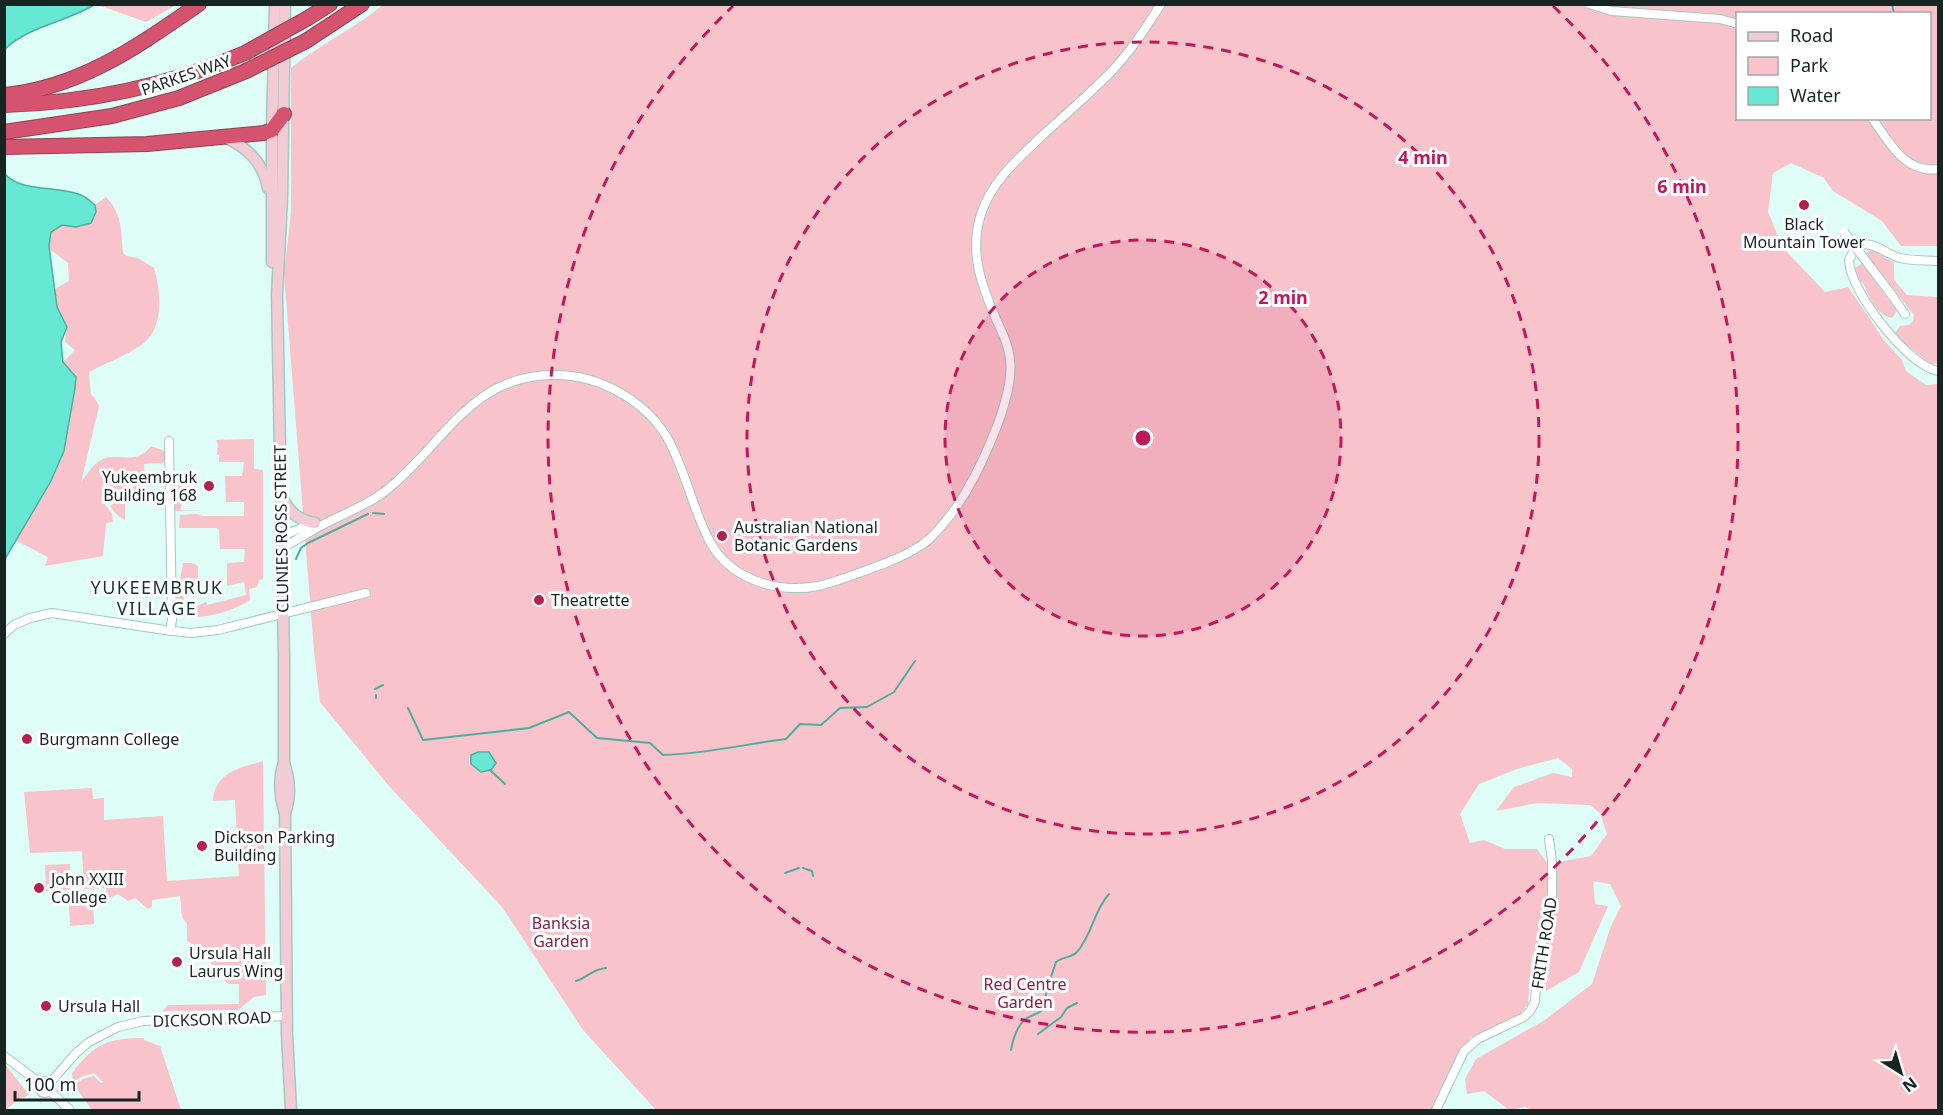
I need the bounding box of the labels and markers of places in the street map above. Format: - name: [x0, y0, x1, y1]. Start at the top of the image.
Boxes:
- marker: Black Mountain Tower: [1797, 198, 1811, 212]
- place label: Black Mountain Tower: [1743, 213, 1866, 253]
- centre of rings: [1133, 428, 1153, 448]
- place label: Yukeembruk Building 168: [102, 466, 197, 506]
- marker: Yukeembruk Building 168: [202, 479, 216, 493]
- place label: Australian National Botanic Gardens: [734, 516, 878, 556]
- marker: Australian National Botanic Gardens: [715, 529, 729, 543]
- place label: Theatrette: [551, 589, 629, 611]
- marker: Theatrette: [532, 593, 546, 607]
- place label: Burgmann College: [39, 728, 179, 750]
- marker: Burgmann College: [20, 732, 34, 746]
- place label: Dickson Parking Building: [214, 826, 335, 866]
- marker: Dickson Parking Building: [195, 839, 209, 853]
- place label: John XXIII College: [49, 868, 124, 908]
- marker: John XXIII College: [32, 881, 46, 895]
- place label: Ursula Hall Laurus Wing: [189, 942, 283, 982]
- marker: Ursula Hall Laurus Wing: [170, 955, 184, 969]
- place label: Ursula Hall: [58, 995, 140, 1017]
- marker: Ursula Hall: [39, 999, 53, 1013]

